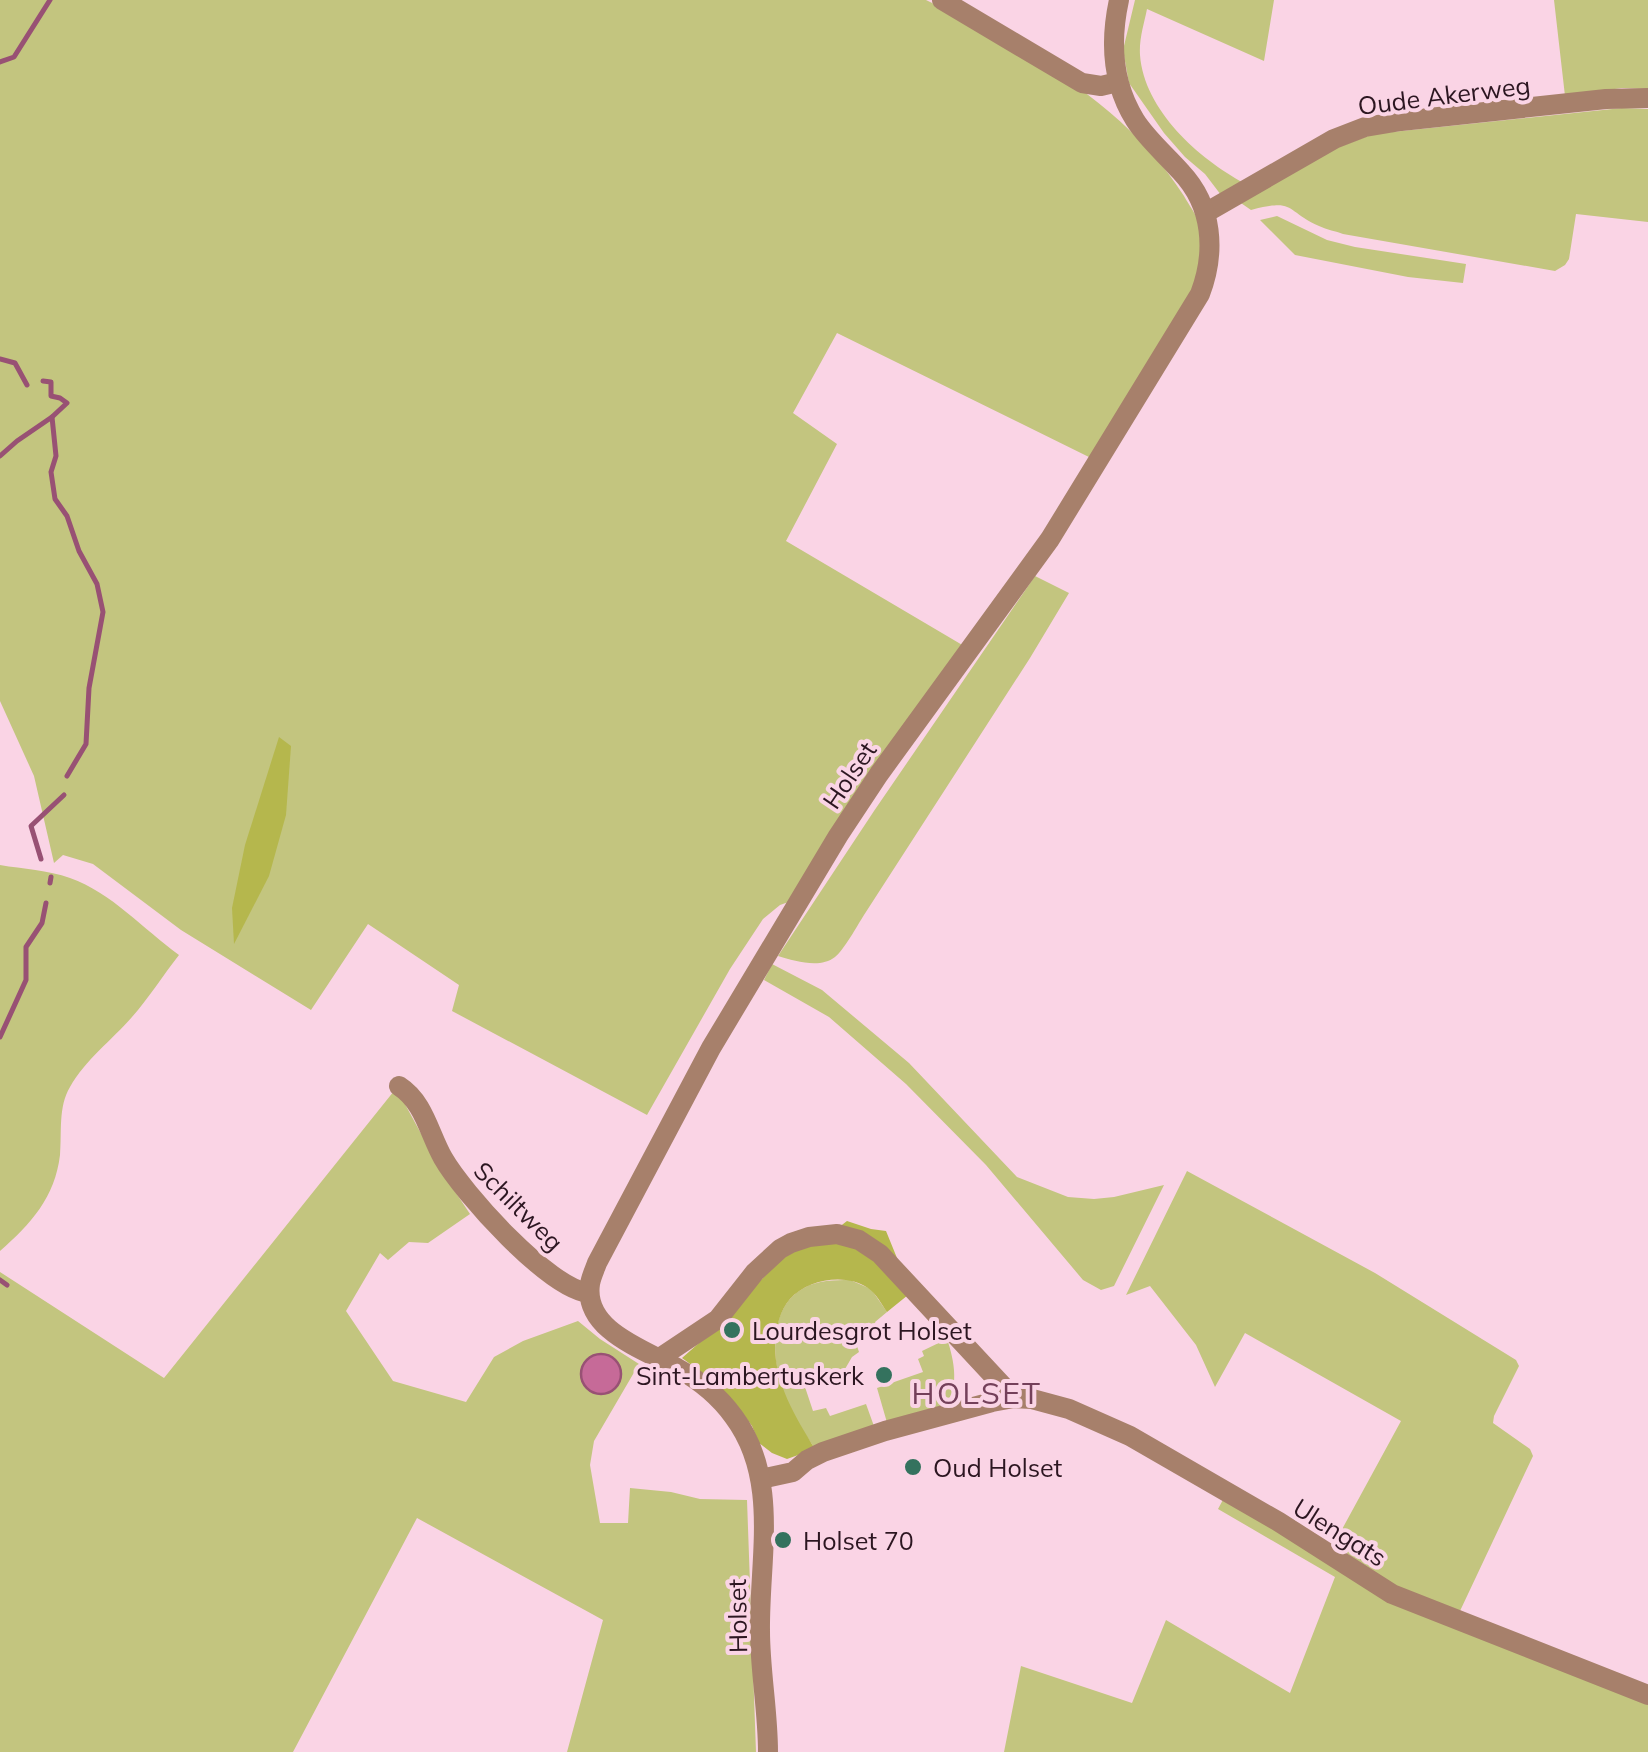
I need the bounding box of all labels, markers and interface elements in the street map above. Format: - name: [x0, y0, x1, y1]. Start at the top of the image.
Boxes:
- street label: Oude Akerweg: [1356, 69, 1532, 121]
- street label: Holset: [815, 735, 883, 814]
- street label: Schiltweg: [468, 1155, 570, 1257]
- place label: Lourdesgrot Holset: [752, 1315, 972, 1346]
- marker: Lourdesgrot Holset: [721, 1319, 743, 1341]
- place label: Sint-Lambertuskerk: [636, 1360, 865, 1391]
- marker: Sint-Lambertuskerk: [873, 1364, 895, 1386]
- district label: HOLSET: [911, 1374, 1043, 1412]
- place label: Oud Holset: [933, 1452, 1063, 1483]
- marker: Oud Holset: [902, 1456, 924, 1478]
- street label: Ulengats: [1288, 1491, 1392, 1573]
- place label: Holset 70: [803, 1525, 914, 1556]
- marker: Holset 70: [772, 1529, 794, 1551]
- street label: Holset: [721, 1578, 753, 1653]

